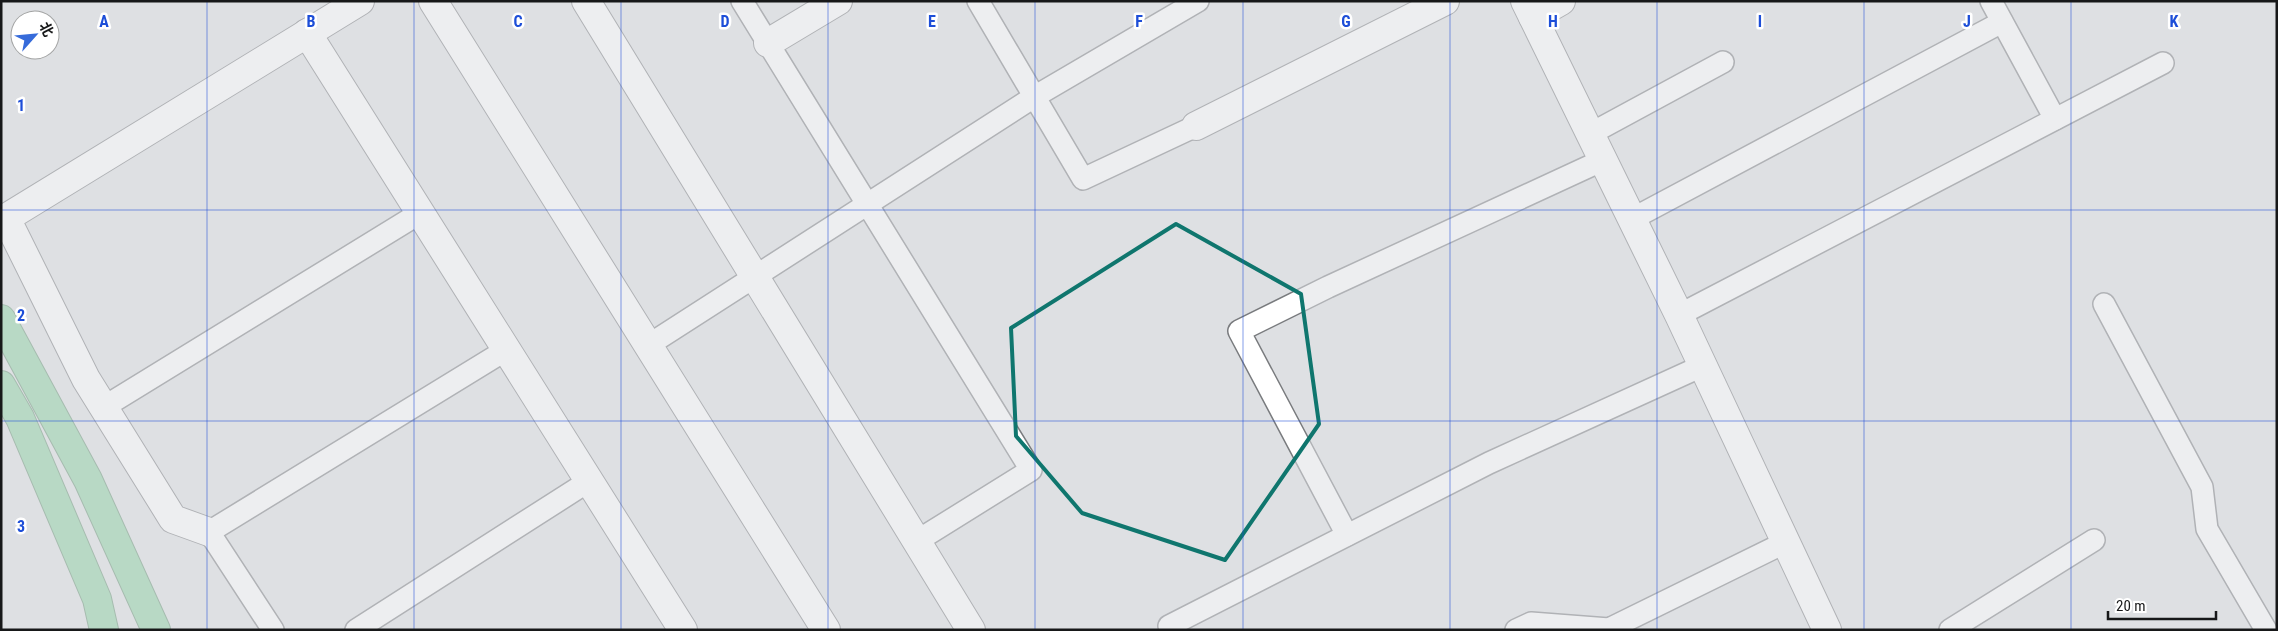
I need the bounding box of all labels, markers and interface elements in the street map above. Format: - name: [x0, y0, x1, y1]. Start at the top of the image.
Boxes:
- north arrow: [10, 10, 60, 60]
- text: A: [99, 12, 109, 31]
- text: B: [307, 12, 316, 31]
- text: C: [513, 12, 523, 31]
- text: D: [720, 12, 730, 31]
- text: E: [928, 12, 936, 31]
- text: F: [1135, 12, 1143, 31]
- text: G: [1341, 12, 1351, 31]
- text: H: [1548, 12, 1558, 31]
- text: I: [1758, 12, 1762, 31]
- text: J: [1963, 12, 1971, 31]
- text: K: [2170, 12, 2179, 31]
- text: 北: [36, 19, 57, 39]
- text: 1: [17, 96, 25, 115]
- text: 2: [17, 306, 25, 325]
- text: 3: [17, 517, 25, 536]
- scale bar: [2108, 588, 2216, 620]
- text: 20 m: [2116, 597, 2146, 615]

